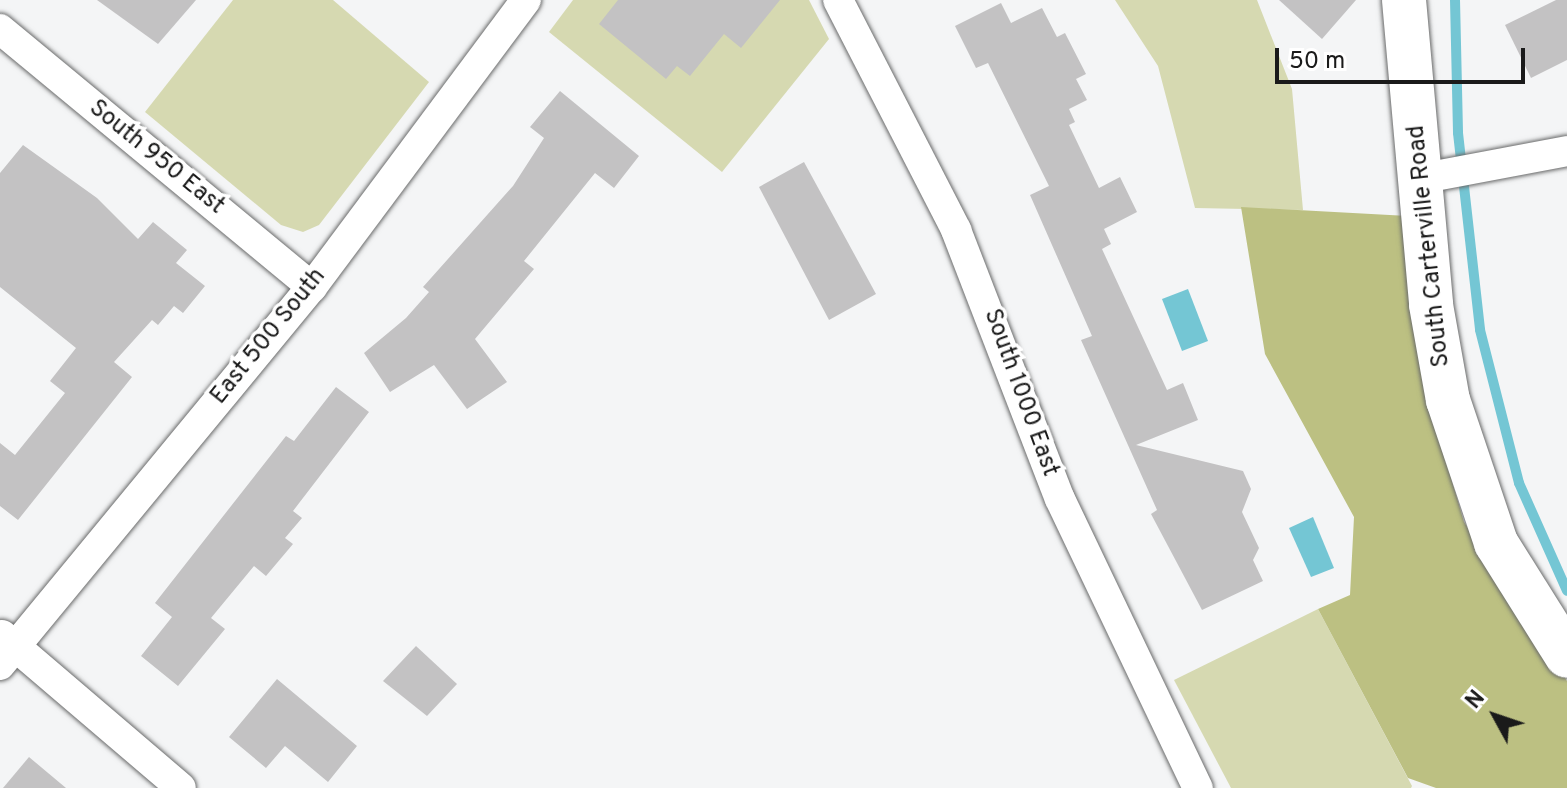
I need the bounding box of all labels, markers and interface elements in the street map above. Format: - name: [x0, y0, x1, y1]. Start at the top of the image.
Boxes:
- scale bar: [1279, 32, 1529, 82]
- text: 50 m: [1289, 47, 1345, 77]
- street label: South 950 East: [83, 95, 229, 221]
- street label: South Carterville Road: [1403, 123, 1457, 369]
- street label: East 500 South: [205, 263, 333, 411]
- street label: South 1000 East: [976, 305, 1064, 481]
- north arrow: [1455, 676, 1535, 756]
- text: N: [1461, 686, 1492, 715]

